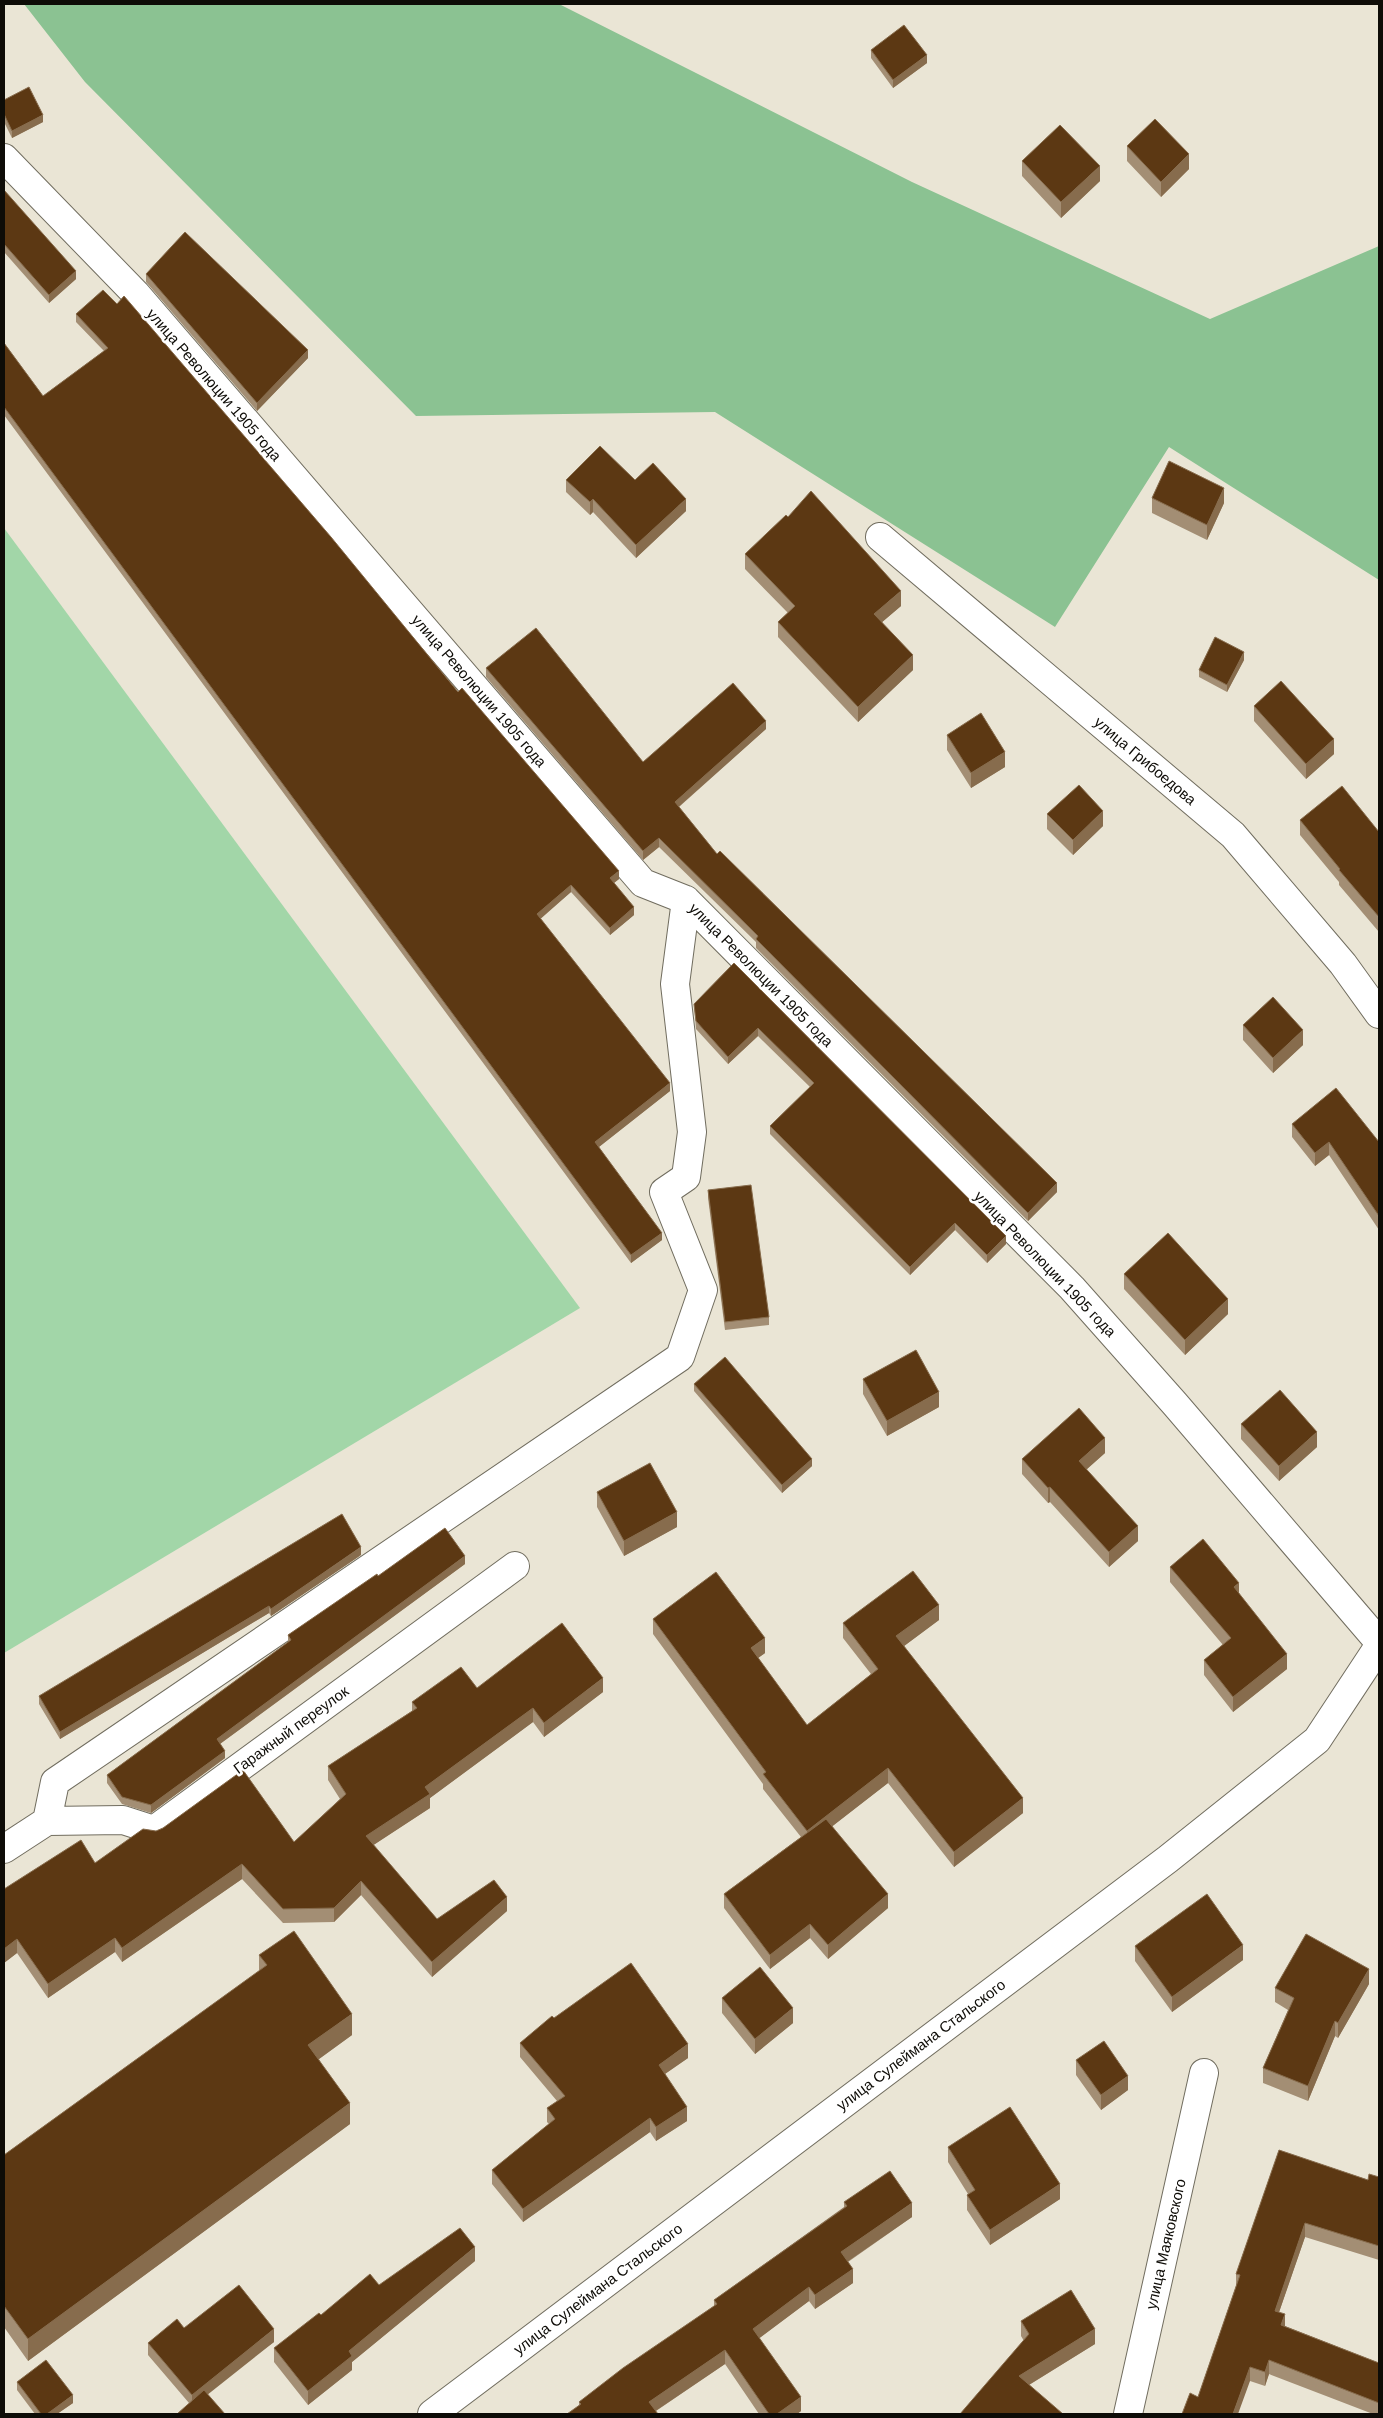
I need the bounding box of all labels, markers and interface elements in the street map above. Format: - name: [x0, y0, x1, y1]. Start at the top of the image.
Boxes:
- street label: улица Революции 1905 года: [144, 305, 286, 465]
- street label: улица Революции 1905 года: [409, 611, 551, 771]
- street label: улица Грибоедова: [1091, 713, 1200, 809]
- street label: улица Революции 1905 года: [686, 899, 837, 1050]
- street label: улица Революции 1905 года: [971, 1187, 1120, 1341]
- street label: Гаражный переулок: [230, 1682, 352, 1777]
- street label: улица Сулеймана Стальского: [833, 1976, 1008, 2114]
- street label: улица Маяковского: [1142, 2177, 1189, 2311]
- street label: улица Сулеймана Стальского: [510, 2220, 685, 2358]

